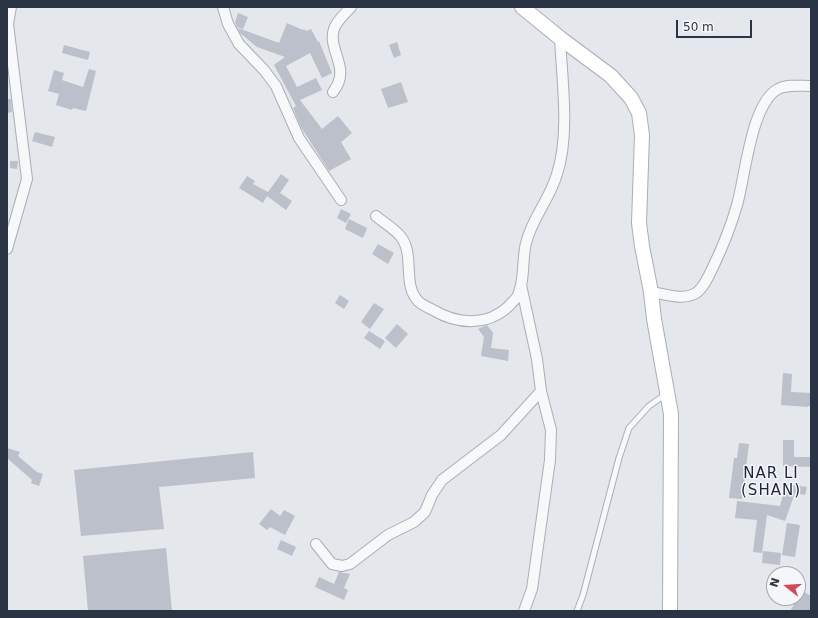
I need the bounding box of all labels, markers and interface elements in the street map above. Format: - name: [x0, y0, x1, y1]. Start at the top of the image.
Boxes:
- scale bar: [678, 12, 754, 38]
- text: 50 m: [683, 20, 714, 34]
- district label: NAR LI (SHAN): [741, 465, 801, 500]
- north arrow: [766, 566, 806, 606]
- text: N: [767, 576, 783, 589]

